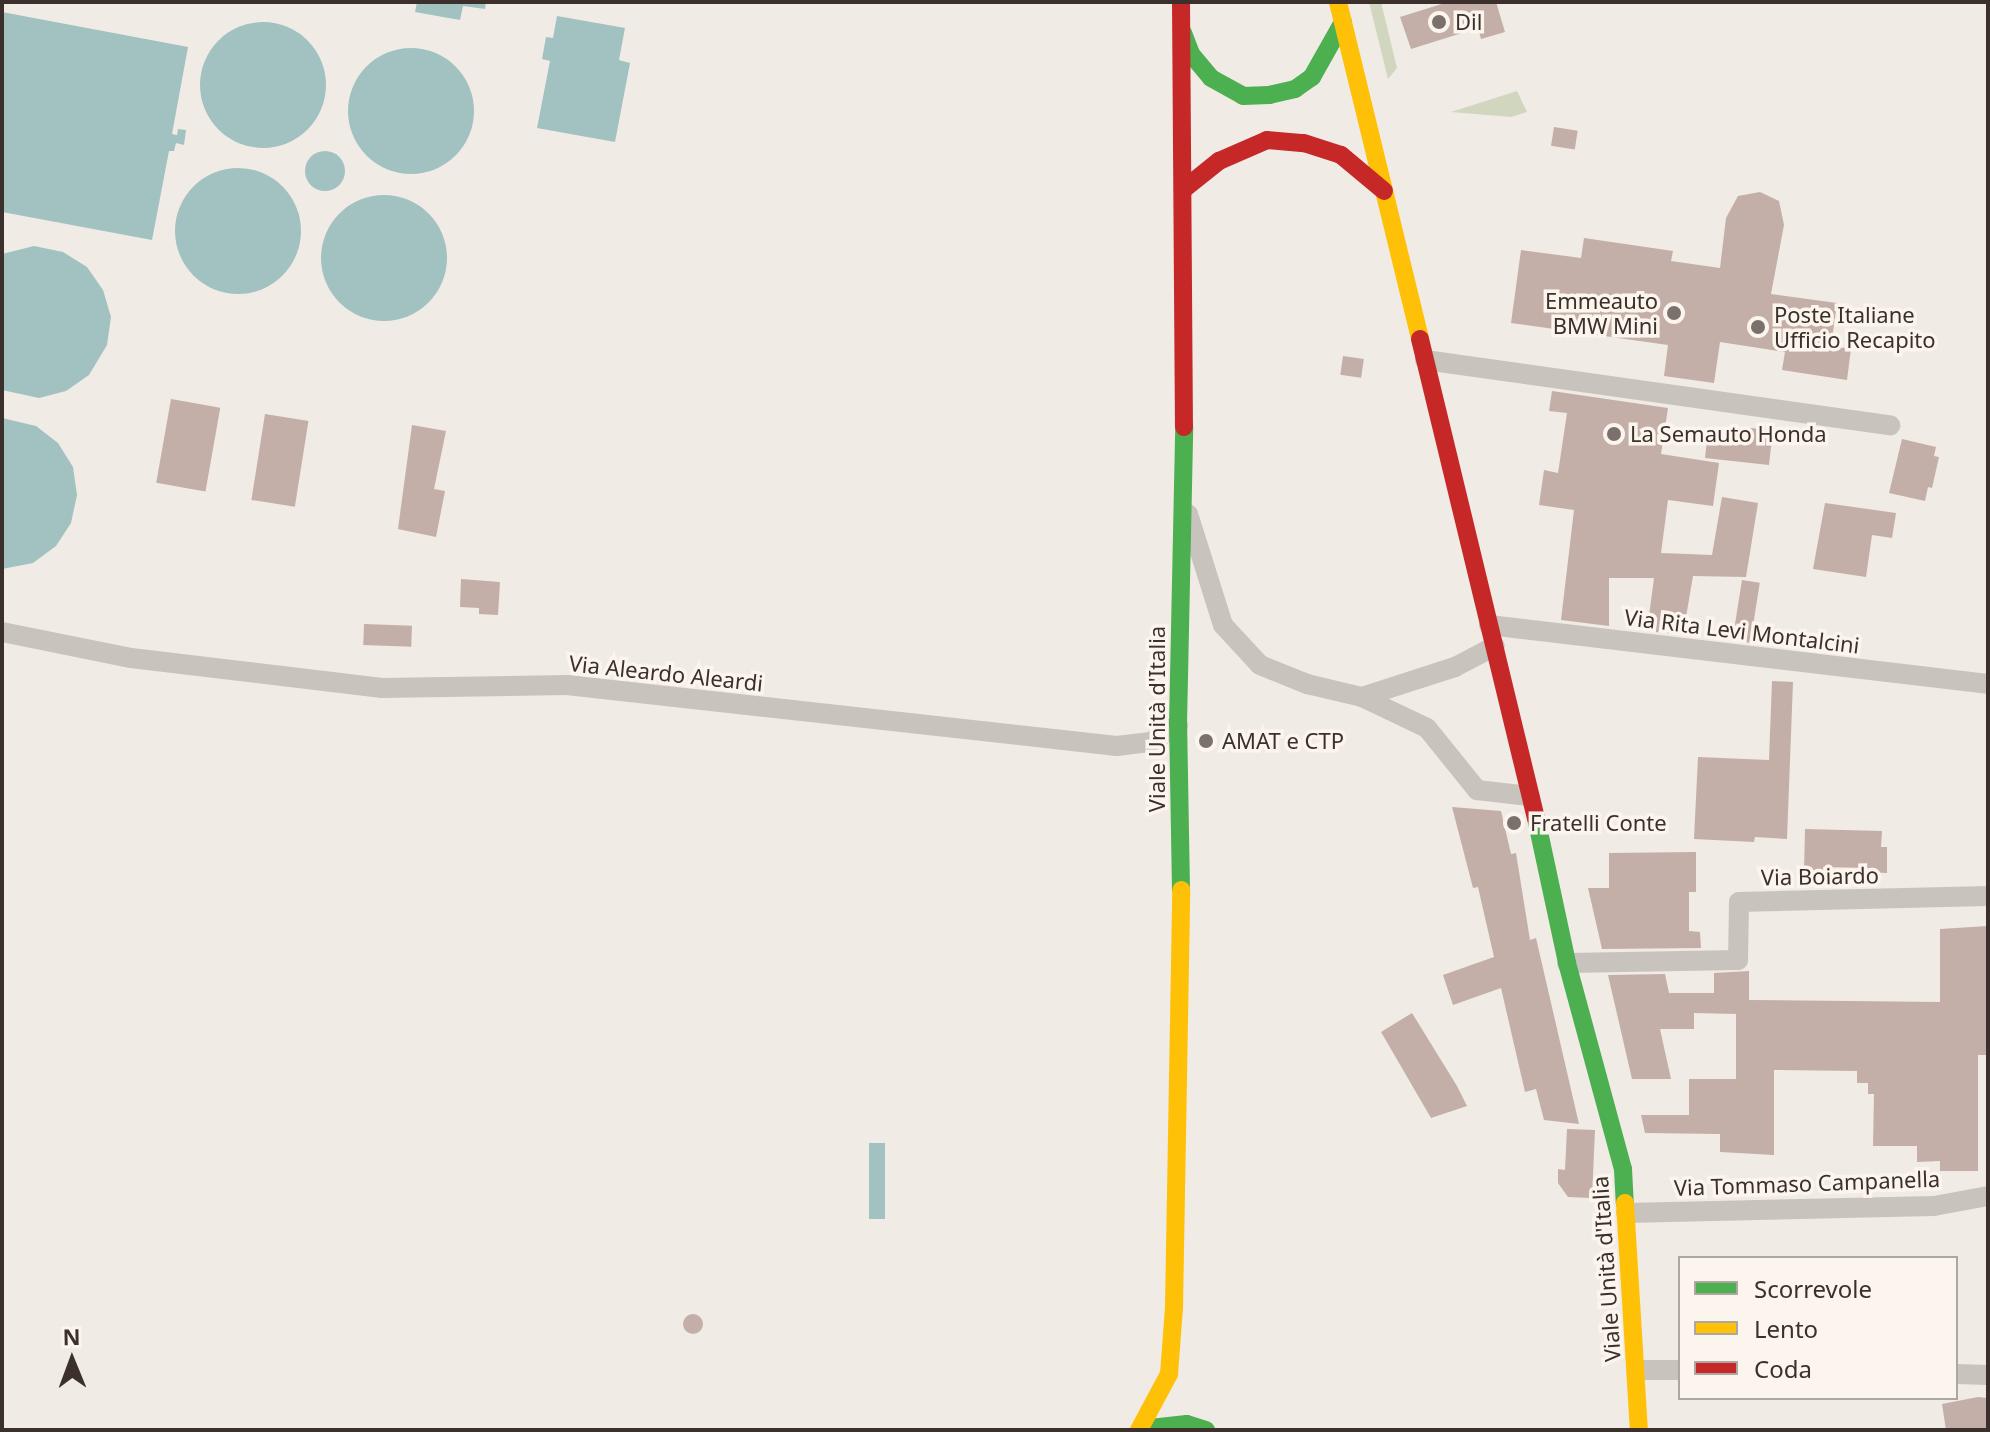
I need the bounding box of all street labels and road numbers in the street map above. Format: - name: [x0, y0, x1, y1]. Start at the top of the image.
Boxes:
- street label: Via Rita Levi Montalcini: [1623, 603, 1861, 659]
- street label: Viale Unità d'Italia: [1144, 626, 1170, 812]
- street label: Via Aleardo Aleardi: [568, 650, 764, 696]
- street label: Via Boiardo: [1761, 862, 1879, 890]
- street label: Via Tommaso Campanella: [1673, 1165, 1941, 1201]
- street label: Viale Unità d'Italia: [1586, 1175, 1626, 1363]

